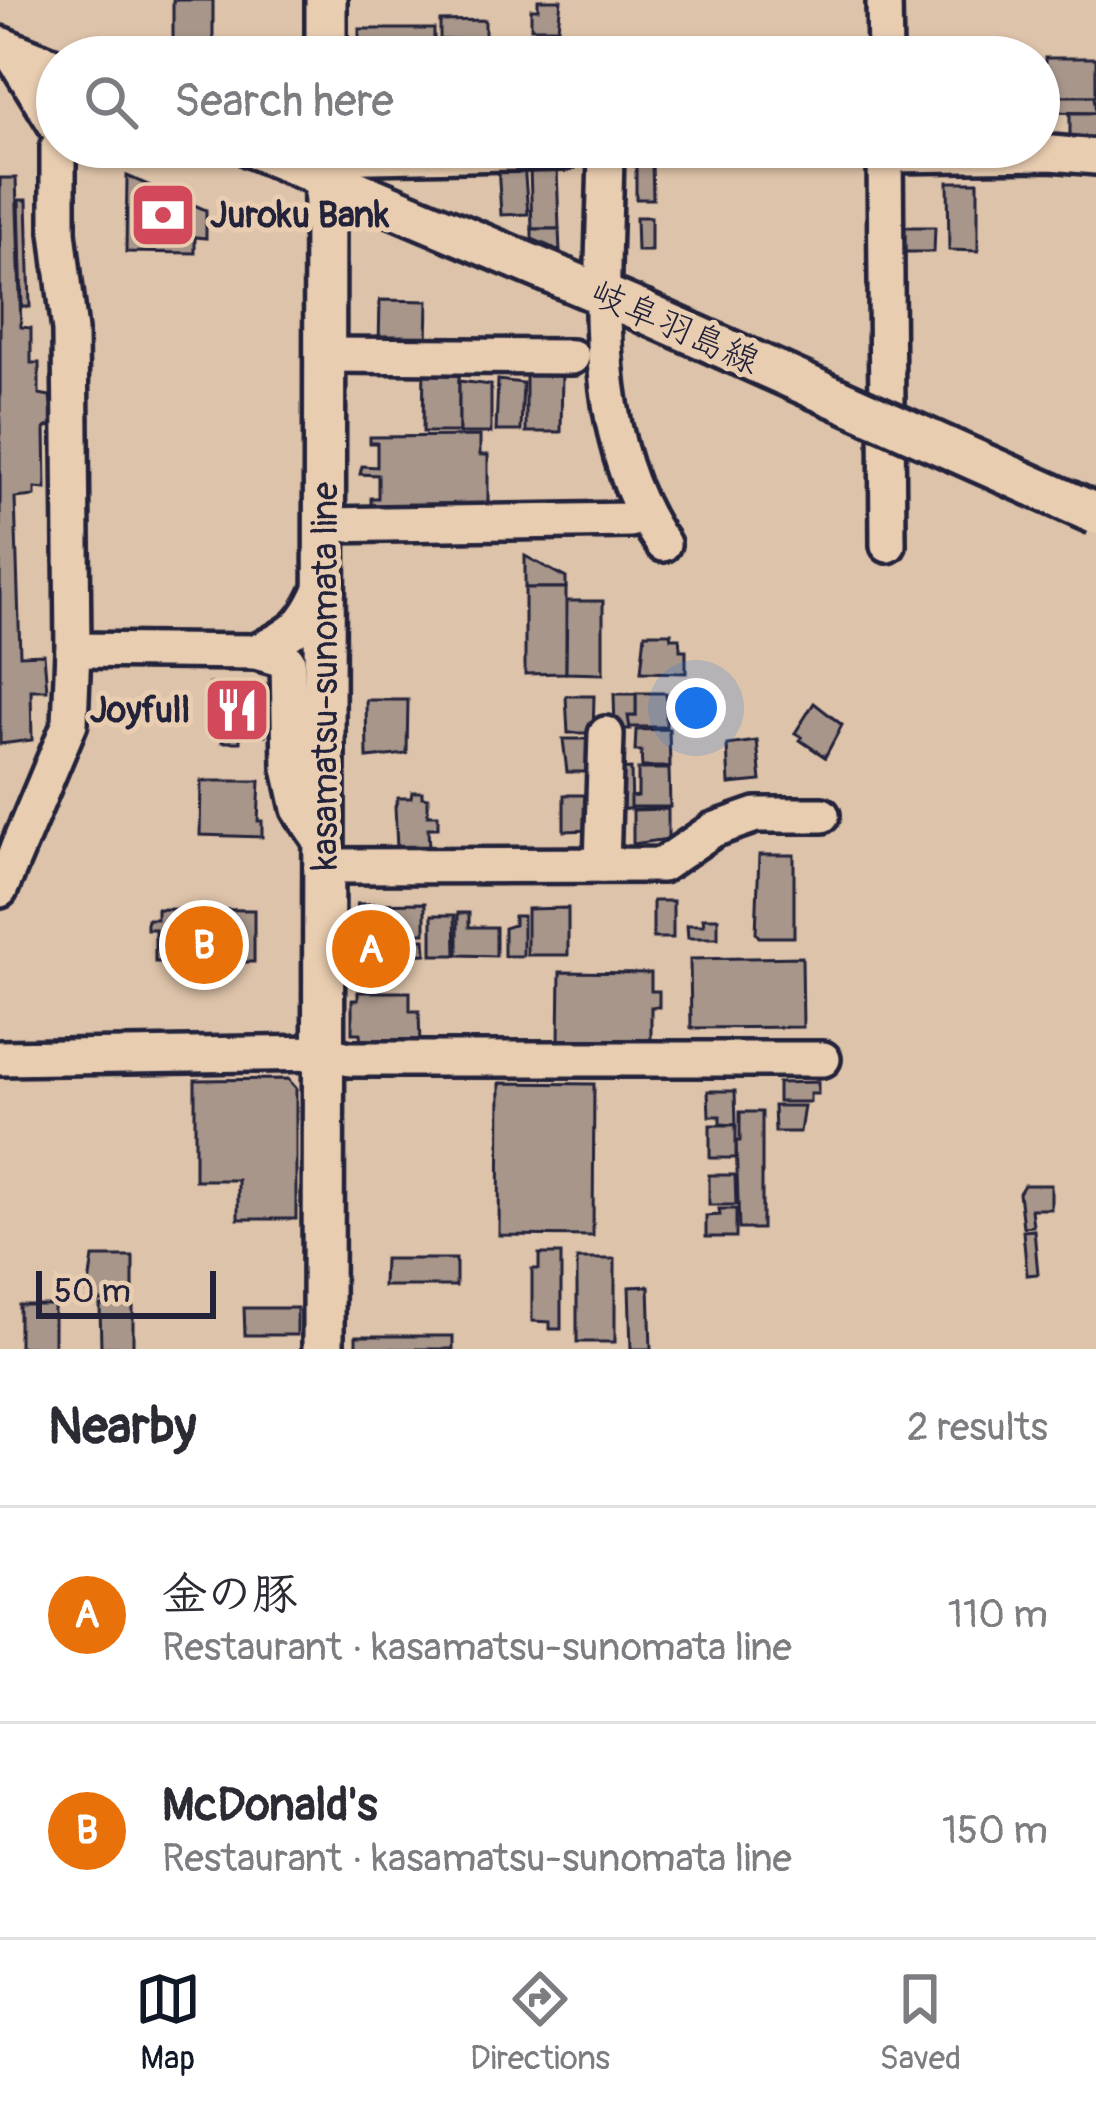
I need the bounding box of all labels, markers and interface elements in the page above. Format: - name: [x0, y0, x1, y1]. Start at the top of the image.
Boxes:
- search box: [36, 36, 1060, 168]
- icon: search: [78, 69, 144, 135]
- text: Search here: [174, 74, 394, 130]
- bank icon: Juroku Bank: [128, 180, 198, 250]
- place label: Juroku Bank: [210, 193, 390, 238]
- street label: 岐阜羽島線: [584, 270, 766, 384]
- street label: kasamatsu-sunomata line: [303, 482, 348, 870]
- restaurant icon: Joyfull: [202, 675, 272, 745]
- your location: [666, 678, 726, 738]
- place label: Joyfull: [90, 688, 190, 733]
- pin: B: [165, 900, 243, 990]
- pin: A: [332, 904, 410, 994]
- scale bar: [36, 1265, 216, 1318]
- text: 50 m: [54, 1271, 131, 1312]
- text: Nearby: [48, 1395, 196, 1459]
- text: 2 results: [907, 1403, 1048, 1452]
- text: 金の豚: [162, 1567, 297, 1623]
- text: A: [74, 1590, 100, 1639]
- text: 110 m: [948, 1590, 1048, 1639]
- text: Restaurant · kasamatsu-sunomata line: [162, 1623, 792, 1672]
- text: McDonald's: [162, 1778, 377, 1834]
- text: B: [76, 1806, 98, 1855]
- text: 150 m: [942, 1806, 1048, 1855]
- text: Restaurant · kasamatsu-sunomata line: [162, 1834, 792, 1883]
- tab: Map: [135, 1966, 201, 2079]
- tab: Directions: [470, 1966, 610, 2079]
- tab: Saved: [879, 1966, 961, 2079]

